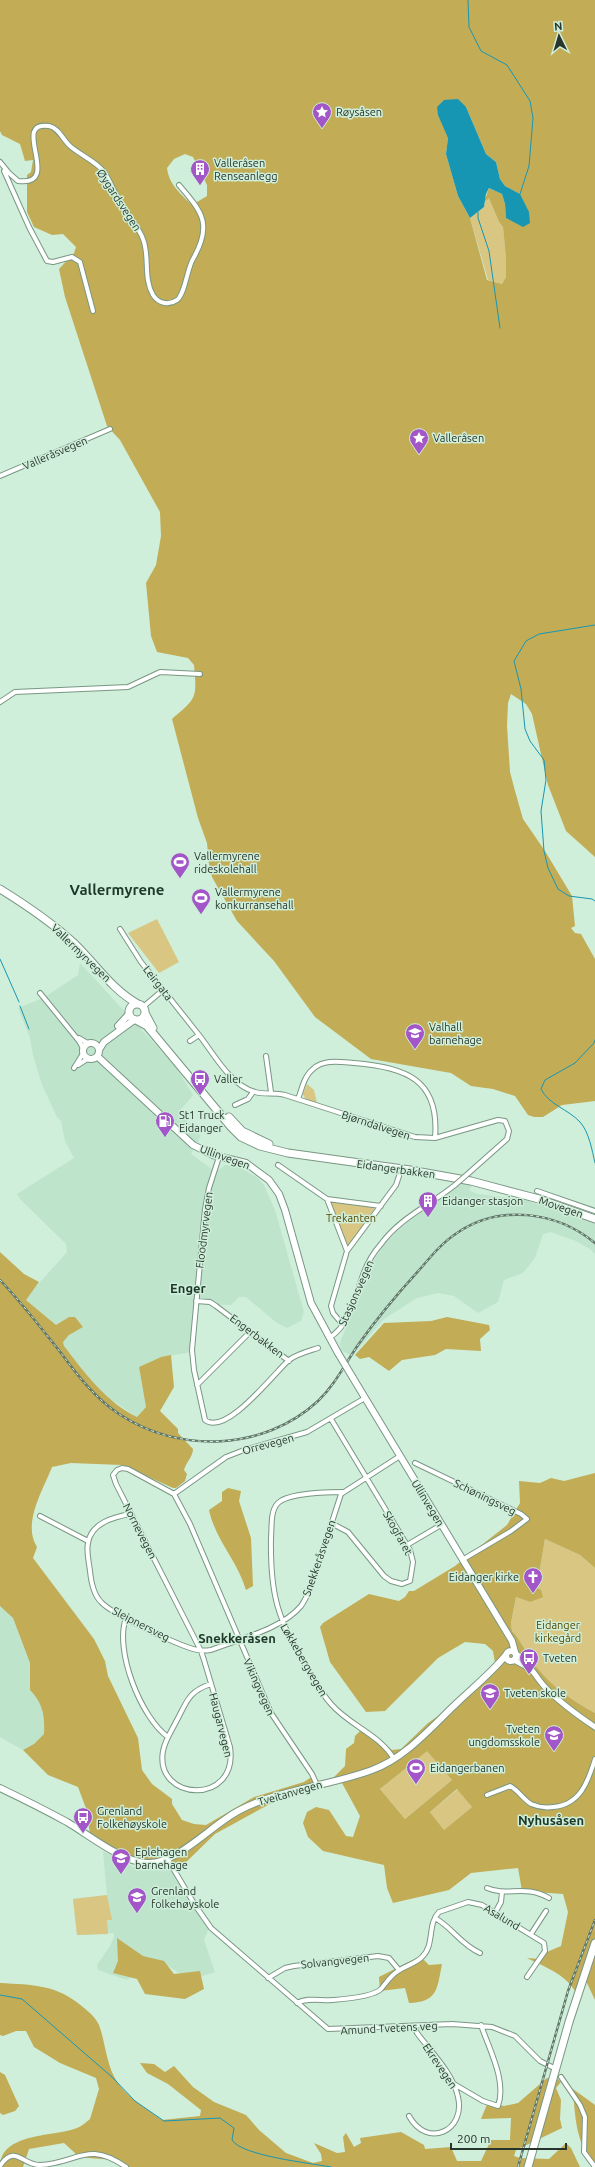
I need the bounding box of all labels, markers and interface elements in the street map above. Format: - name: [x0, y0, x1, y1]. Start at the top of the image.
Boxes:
- north arrow: [539, 16, 579, 56]
- text: N: [554, 20, 563, 32]
- place icon: Røysåsen: [311, 101, 333, 129]
- place label: Røysåsen: [336, 106, 382, 118]
- place label: Valleråsen Renseanlegg: [214, 157, 278, 182]
- building icon: Valleråsen Renseanlegg: [189, 158, 211, 186]
- street label: Øygardsvegen: [95, 167, 143, 233]
- place icon: Valleråsen: [408, 427, 430, 455]
- place label: Valleråsen: [433, 432, 484, 444]
- street label: Valleråsvegen: [21, 434, 89, 472]
- place label: Vallermyrene rideskolehall: [194, 850, 260, 875]
- sports icon: Vallermyrene rideskolehall: [169, 851, 191, 879]
- district label: Vallermyrene: [69, 881, 165, 898]
- place label: Vallermyrene konkurransehall: [215, 886, 294, 911]
- sports icon: Vallermyrene konkurransehall: [190, 887, 212, 915]
- street label: Vallermyrvegen: [49, 922, 113, 984]
- street label: Leirgata: [141, 963, 175, 1003]
- place label: Valhall barnehage: [429, 1021, 482, 1046]
- school or university icon: Valhall barnehage: [404, 1022, 426, 1050]
- bus stop icon: Valler: [189, 1068, 211, 1096]
- place label: Valler: [214, 1073, 243, 1085]
- street label: Bjørndalvegen: [340, 1108, 412, 1142]
- place label: St1 Truck Eidanger: [179, 1109, 225, 1134]
- fuel station icon: St1 Truck Eidanger: [154, 1110, 176, 1138]
- street label: Ullinvegen: [198, 1142, 252, 1172]
- street label: Eidangerbakken: [356, 1158, 436, 1180]
- building icon: Eidanger stasjon: [417, 1190, 439, 1218]
- street label: Floodmyrvegen: [193, 1191, 215, 1269]
- street label: Movegen: [537, 1194, 585, 1220]
- place label: Eidanger stasjon: [442, 1195, 523, 1207]
- park label: Trekanten: [326, 1212, 376, 1224]
- street label: Stasjonsvegen: [336, 1258, 376, 1328]
- district label: Enger: [170, 1281, 207, 1295]
- street label: Engerbakken: [228, 1312, 286, 1360]
- street label: Orrevegen: [241, 1431, 295, 1457]
- street label: Ullinvegen: [409, 1477, 447, 1529]
- street label: Schøningsveg: [452, 1477, 518, 1517]
- street label: Nornevegen: [121, 1501, 159, 1561]
- street label: Skogfaret: [381, 1509, 415, 1558]
- street label: Snekkeråsvegen: [300, 1518, 338, 1598]
- church icon: Eidanger kirke: [522, 1566, 544, 1594]
- place label: Eidanger kirke: [449, 1571, 519, 1583]
- street label: Sleipnersveg: [110, 1604, 172, 1644]
- park label: Eidanger kirkegård: [535, 1619, 581, 1644]
- street label: Løkkebergvegen: [278, 1621, 330, 1699]
- district label: Snekkeråsen: [198, 1631, 276, 1645]
- bus stop icon: Tveten: [518, 1647, 540, 1675]
- place label: Tveten: [543, 1652, 577, 1664]
- street label: Vikingvegen: [241, 1657, 277, 1717]
- school or university icon: Tveten skole: [479, 1682, 501, 1710]
- place label: Tveten skole: [504, 1687, 566, 1699]
- street label: Haugarvegen: [207, 1691, 235, 1759]
- place label: Tveten ungdomsskole: [468, 1723, 540, 1748]
- school or university icon: Tveten ungdomsskole: [543, 1724, 565, 1752]
- sports icon: Eidangerbanen: [405, 1757, 427, 1785]
- place label: Eidangerbanen: [430, 1762, 505, 1774]
- street label: Tveitanvegen: [256, 1778, 324, 1808]
- place label: Grenland Folkehøyskole: [97, 1805, 167, 1830]
- bus stop icon: Grenland Folkehøyskole: [72, 1806, 94, 1834]
- district label: Nyhusåsen: [518, 1813, 584, 1827]
- place label: Eplehagen barnehage: [135, 1846, 188, 1871]
- school or university icon: Eplehagen barnehage: [110, 1847, 132, 1875]
- place label: Grenland folkehøyskole: [151, 1885, 219, 1910]
- school or university icon: Grenland folkehøyskole: [126, 1886, 148, 1914]
- street label: Asalund: [482, 1902, 522, 1932]
- street label: Solvangvegen: [300, 1951, 370, 1971]
- street label: Amund Tvetens veg: [340, 2019, 438, 2037]
- street label: Ekrevegen: [420, 2041, 460, 2091]
- scale bar: [451, 2125, 566, 2151]
- text: 200 m: [457, 2132, 490, 2145]

